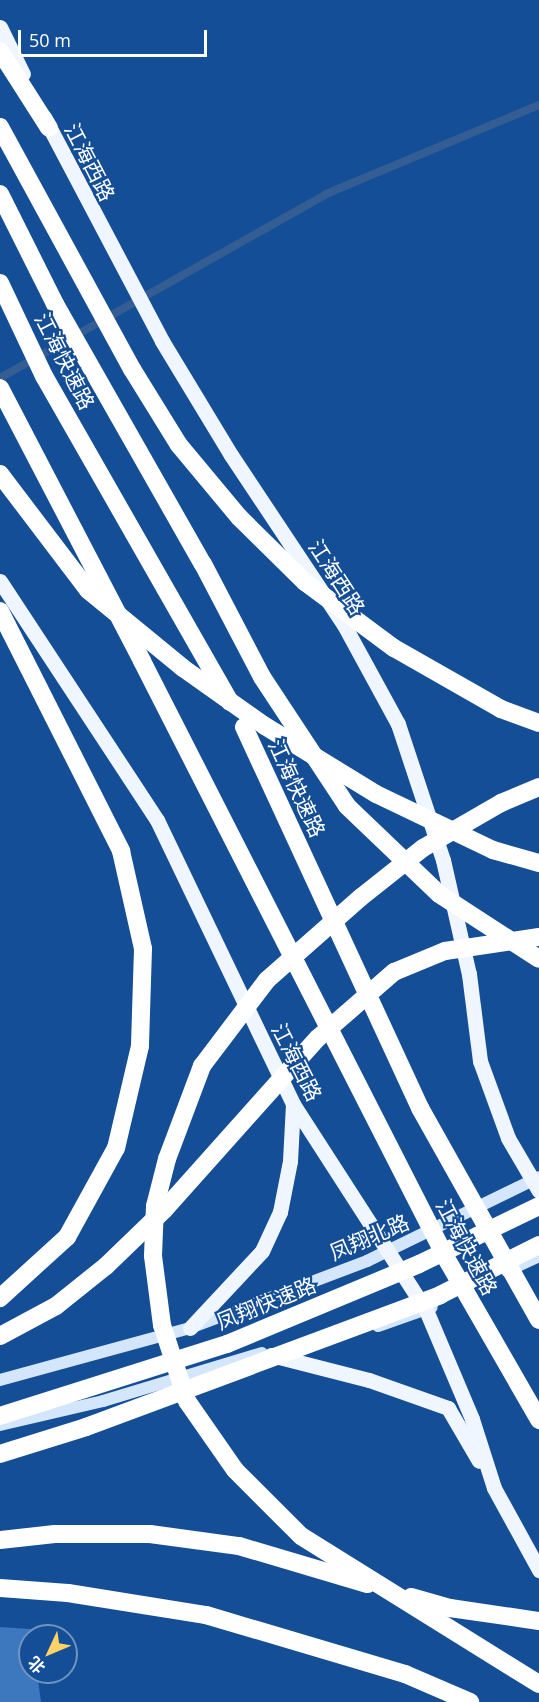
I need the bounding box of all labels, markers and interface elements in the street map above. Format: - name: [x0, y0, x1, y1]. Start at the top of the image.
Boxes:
- scale bar: [21, 18, 210, 56]
- text: 50 m: [29, 28, 71, 52]
- street label: 江海西路: [60, 119, 120, 205]
- street label: 江海快速路: [30, 309, 100, 413]
- street label: 江海西路: [304, 535, 370, 619]
- street label: 江海快速路: [263, 735, 331, 841]
- street label: 江海西路: [267, 1019, 327, 1105]
- street label: 江海快速路: [431, 1195, 503, 1299]
- street label: 凤翔北路: [325, 1209, 413, 1265]
- street label: 凤翔快速路: [213, 1272, 319, 1334]
- north arrow: [18, 1624, 78, 1684]
- text: 北: [23, 1652, 50, 1679]

